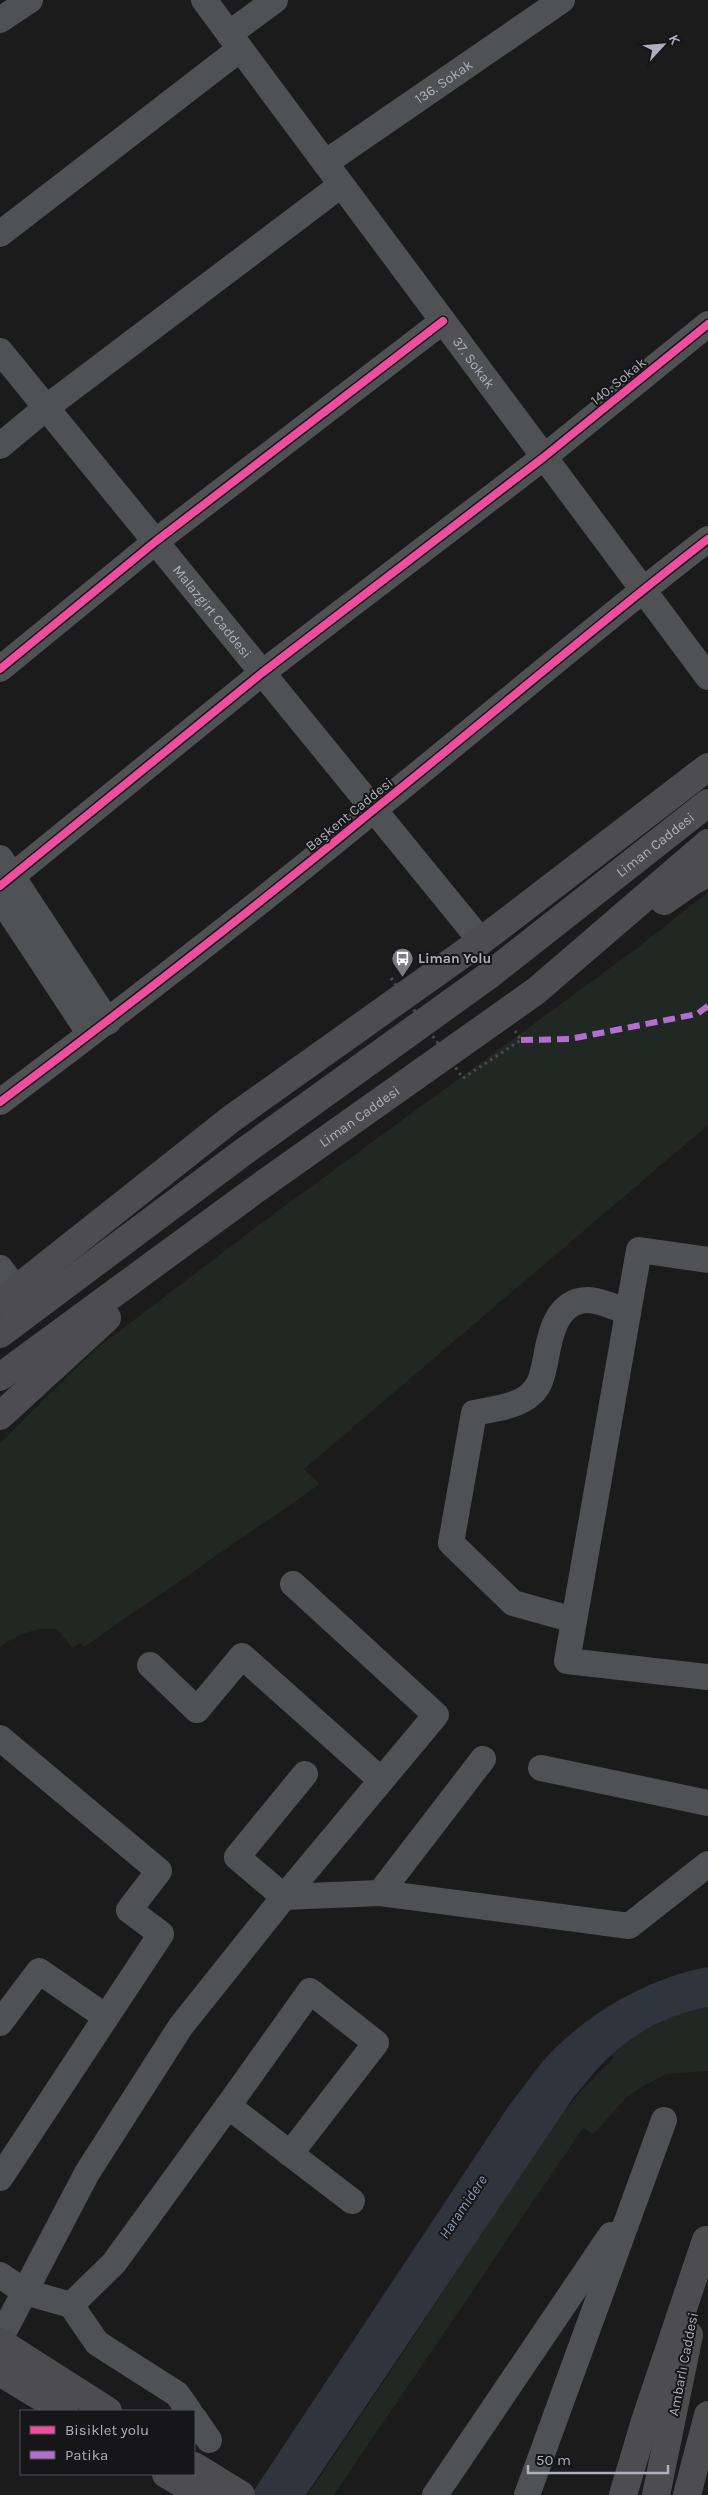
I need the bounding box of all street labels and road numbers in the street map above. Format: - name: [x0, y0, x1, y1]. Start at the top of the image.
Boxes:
- street label: 136. Sokak: [412, 56, 476, 108]
- street label: 37. Sokak: [449, 334, 498, 392]
- street label: 140. Sokak: [587, 354, 649, 409]
- street label: Malazgirt Caddesi: [169, 562, 255, 662]
- street label: Başkent Caddesi: [302, 774, 396, 855]
- street label: Liman Caddesi: [613, 809, 698, 881]
- street label: Liman Caddesi: [316, 1082, 403, 1151]
- street label: Ambarlı Caddesi: [665, 2311, 702, 2417]

